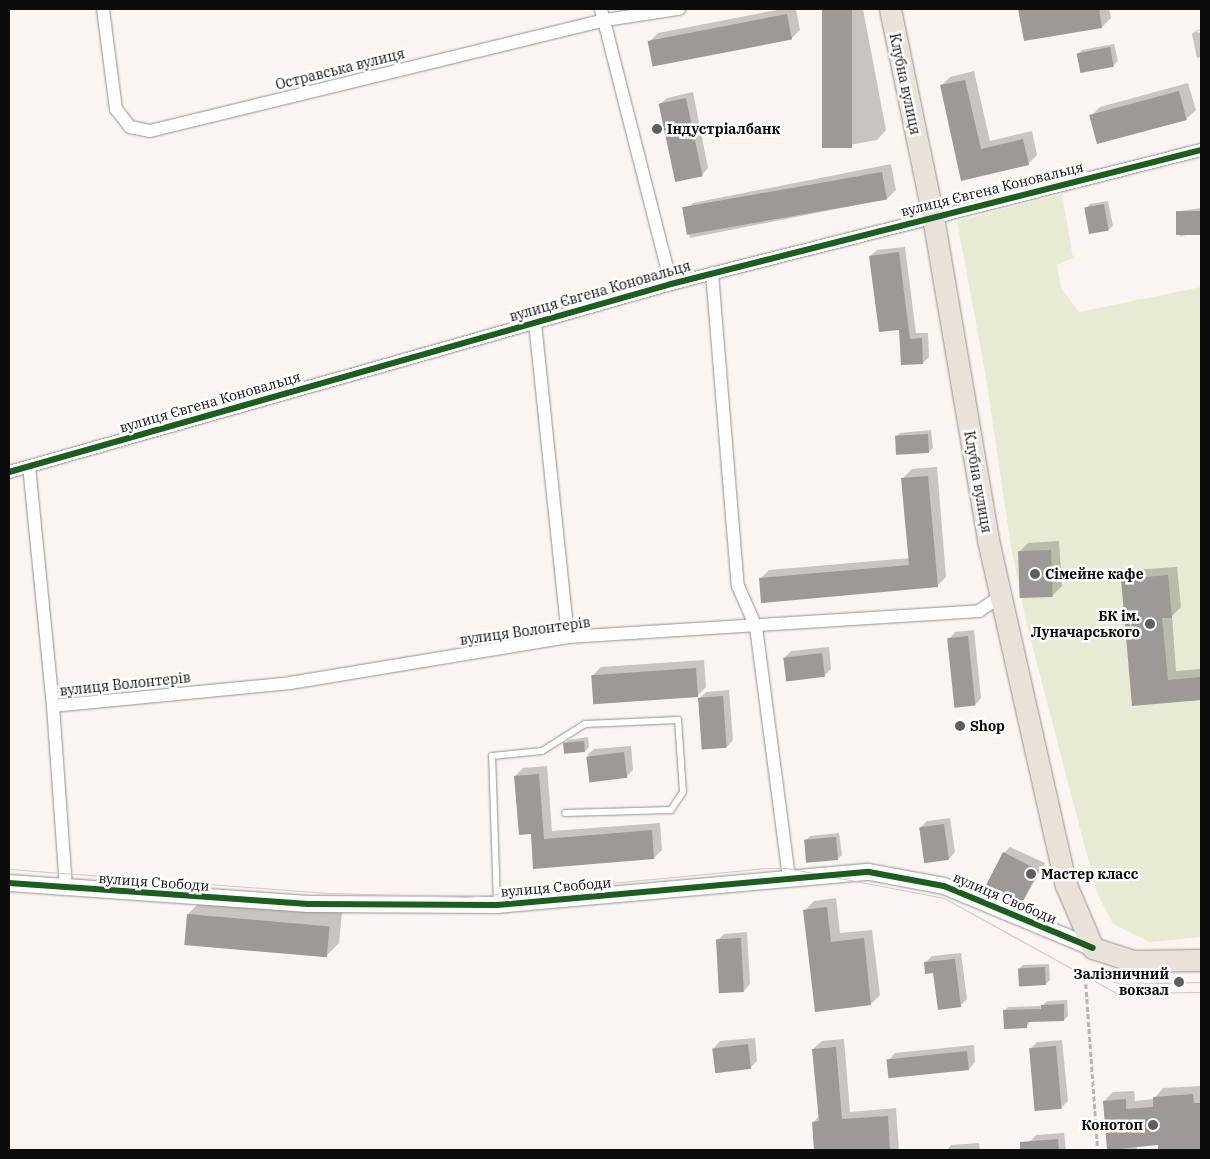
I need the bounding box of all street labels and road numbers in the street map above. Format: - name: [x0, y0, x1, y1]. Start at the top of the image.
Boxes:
- street label: Клубна вулиця: [886, 32, 924, 136]
- street label: Остравська вулиця: [274, 45, 406, 93]
- street label: вулиця Євгена Коновальця: [899, 158, 1085, 220]
- street label: вулиця Євгена Коновальця: [507, 257, 693, 325]
- street label: вулиця Євгена Коновальця: [117, 368, 303, 436]
- street label: Клубна вулиця: [961, 430, 995, 534]
- street label: вулиця Волонтерів: [459, 614, 591, 648]
- street label: вулиця Волонтерів: [59, 669, 191, 699]
- street label: вулиця Свободи: [951, 869, 1059, 927]
- street label: вулиця Свободи: [98, 870, 210, 894]
- street label: вулиця Свободи: [500, 874, 612, 900]

